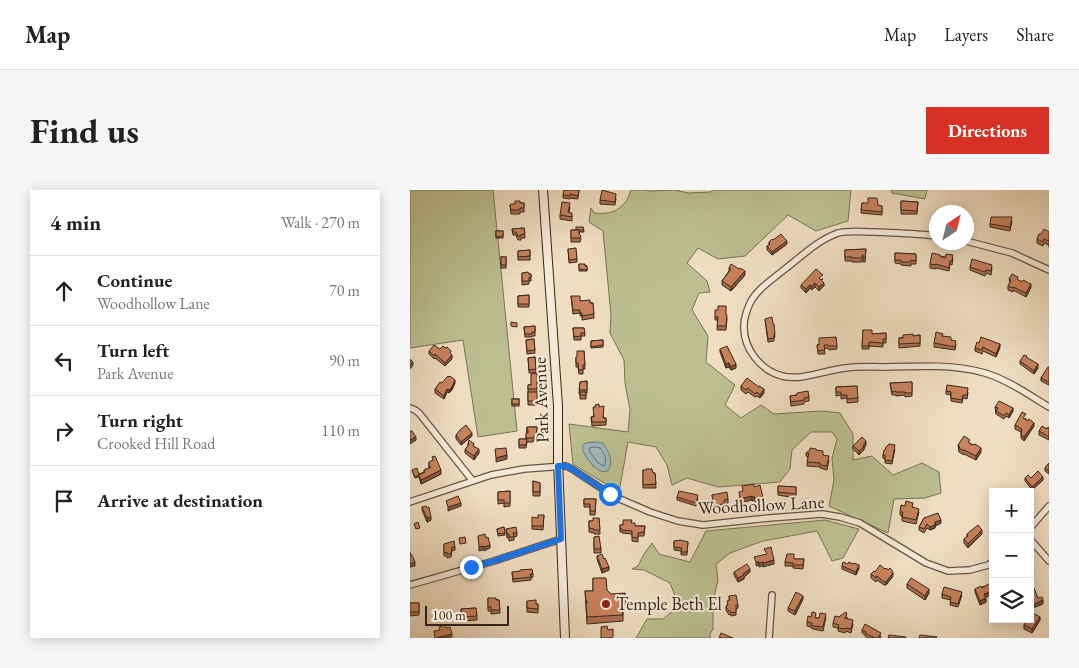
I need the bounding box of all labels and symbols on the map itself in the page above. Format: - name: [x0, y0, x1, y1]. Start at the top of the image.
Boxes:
- north arrow: [929, 205, 974, 250]
- street label: Park Avenue: [528, 357, 553, 443]
- route start: [599, 483, 622, 506]
- street label: Woodhollow Lane: [697, 490, 825, 519]
- route end: [460, 556, 483, 579]
- place label: Temple Beth El: [616, 592, 722, 615]
- marker: Temple Beth El: [600, 598, 612, 610]
- scale bar: [425, 603, 509, 626]

